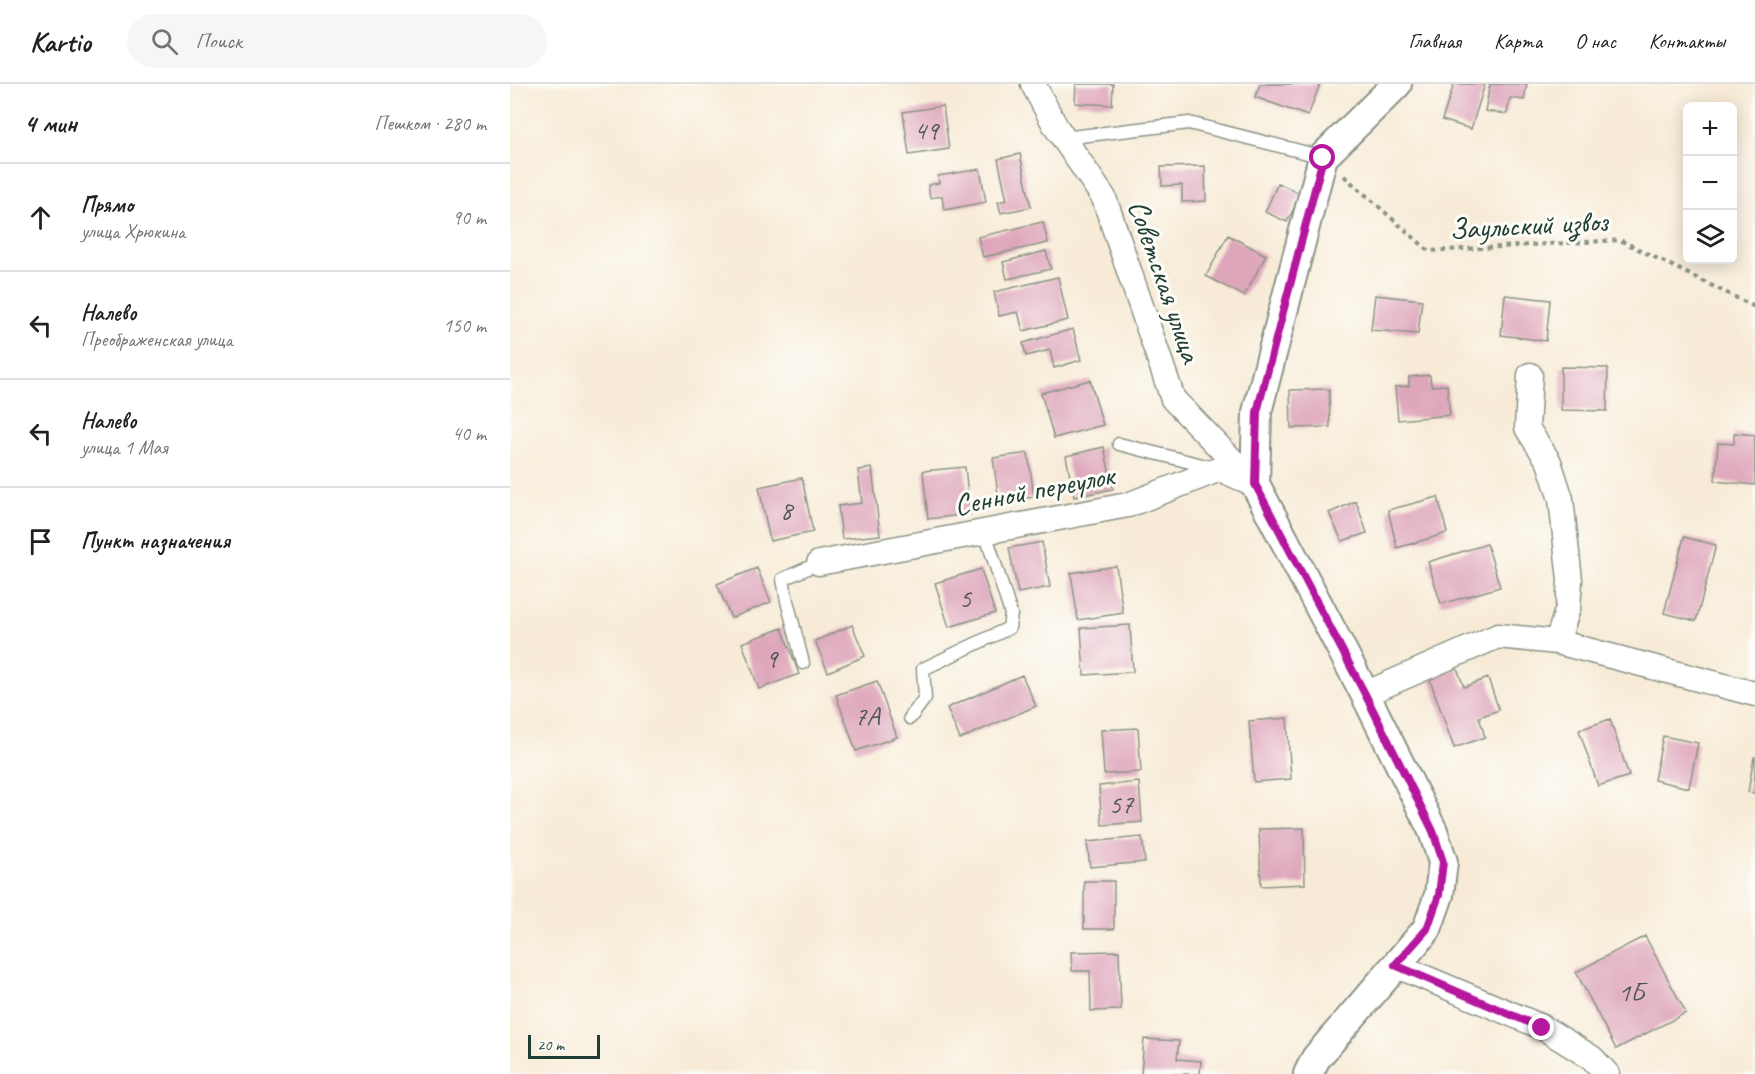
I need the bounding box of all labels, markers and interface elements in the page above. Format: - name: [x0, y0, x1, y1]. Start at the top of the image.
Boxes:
- search box: [127, 14, 547, 68]
- text: Kartio: [30, 24, 91, 59]
- icon: search: [148, 25, 181, 58]
- text: Поиск: [196, 27, 242, 55]
- text: Главная: [1408, 28, 1461, 54]
- text: Карта: [1494, 28, 1542, 54]
- text: О нас: [1575, 28, 1616, 54]
- text: Контакты: [1649, 28, 1725, 54]
- map controls: [1683, 102, 1737, 264]
- button: +: [1683, 102, 1737, 156]
- text: 4 мин: [24, 107, 77, 140]
- text: Пешком · 280 m: [374, 111, 486, 136]
- house number: 49: [914, 113, 940, 147]
- route start: [1309, 144, 1335, 170]
- button: −: [1683, 156, 1737, 210]
- text: Прямо: [81, 191, 133, 219]
- street label: Советская улица: [1119, 195, 1211, 369]
- icon: ahead: [24, 201, 57, 234]
- street label: Заульский извоз: [1448, 202, 1610, 248]
- text: 90 m: [452, 205, 486, 230]
- button: layers: [1683, 210, 1737, 264]
- text: улица Хрюкина: [81, 219, 185, 244]
- text: Налево: [81, 299, 137, 327]
- icon: left: [24, 309, 57, 342]
- text: 150 m: [443, 313, 486, 338]
- text: Преображенская улица: [81, 327, 233, 352]
- text: Налево: [81, 407, 137, 435]
- icon: left: [24, 417, 57, 450]
- text: 40 m: [452, 421, 486, 446]
- text: улица 1 Мая: [81, 435, 167, 460]
- street label: Сенной переулок: [951, 455, 1120, 524]
- house number: 8: [780, 493, 795, 527]
- icon: arrive: [24, 525, 57, 558]
- text: Пункт назначения: [81, 527, 230, 555]
- house number: 5: [959, 581, 973, 615]
- house number: 9: [765, 641, 779, 675]
- house number: 7А: [854, 699, 881, 733]
- house number: 57: [1109, 787, 1135, 821]
- house number: 1Б: [1618, 975, 1648, 1009]
- route end: [1528, 1014, 1554, 1040]
- scale bar: [528, 1032, 600, 1060]
- text: 20 m: [537, 1035, 564, 1055]

